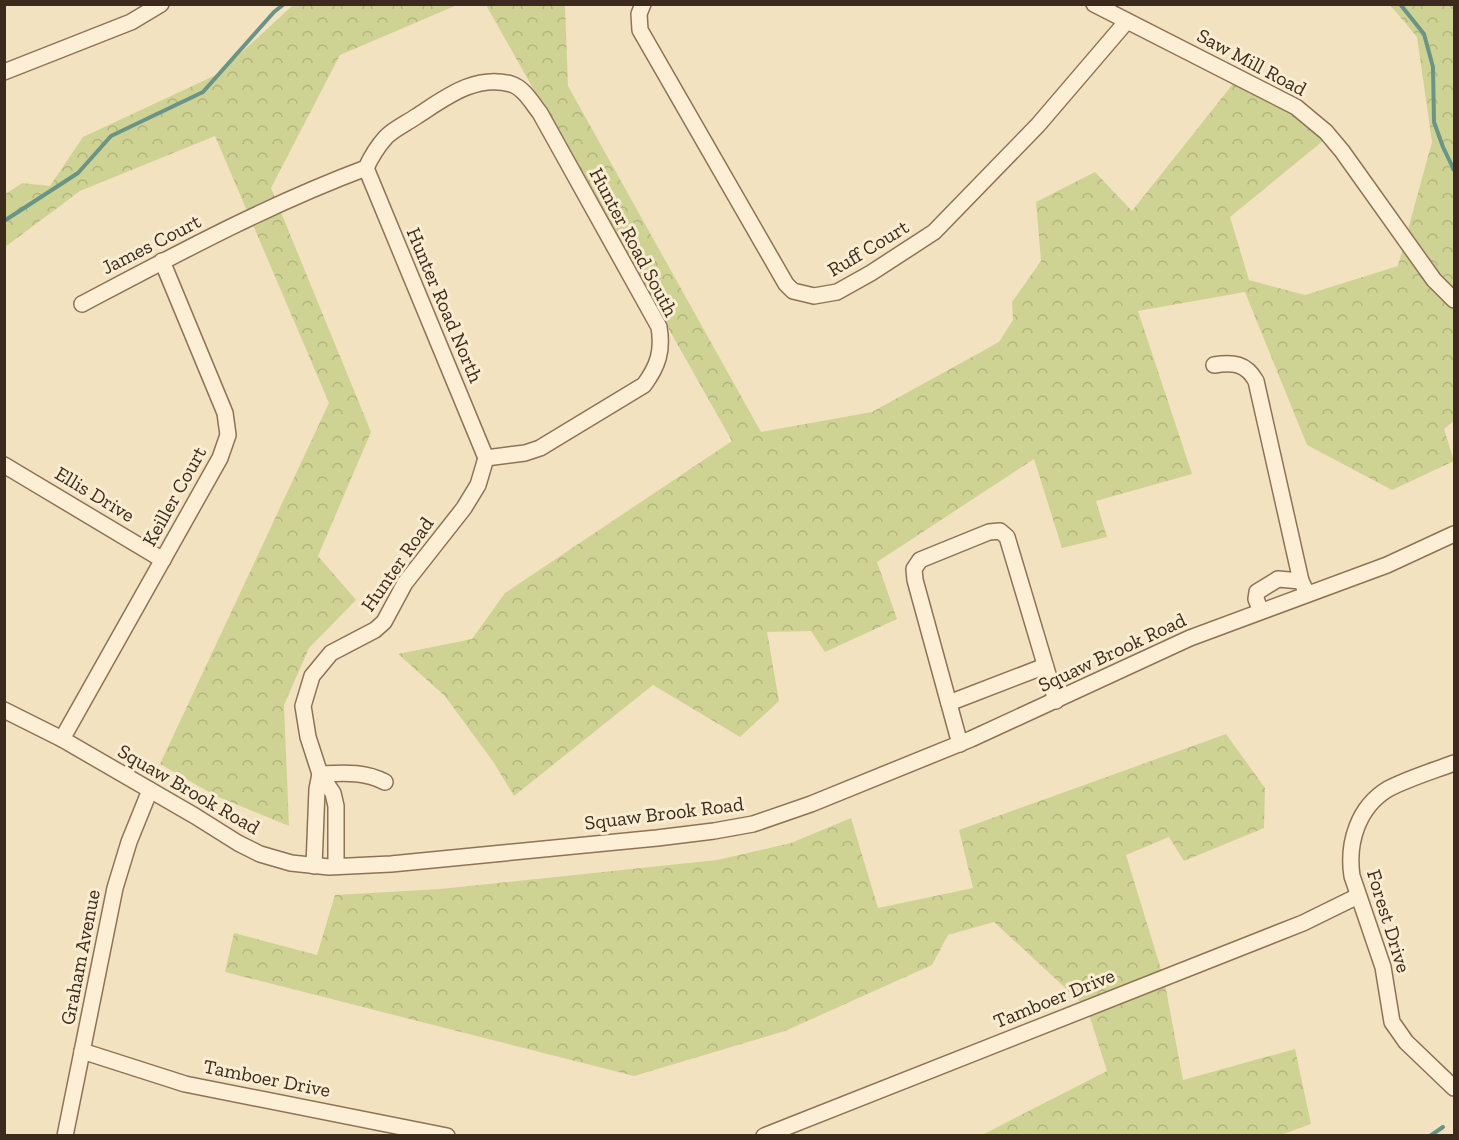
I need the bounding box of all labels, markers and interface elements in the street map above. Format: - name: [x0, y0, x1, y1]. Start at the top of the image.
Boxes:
- street label: Saw Mill Road: [1193, 23, 1311, 101]
- street label: Hunter Road South: [585, 163, 684, 321]
- street label: James Court: [97, 208, 205, 279]
- street label: Ruff Court: [823, 214, 914, 282]
- street label: Hunter Road North: [402, 224, 489, 387]
- street label: Keiller Court: [137, 441, 212, 550]
- street label: Ellis Drive: [51, 461, 139, 527]
- street label: Hunter Road: [356, 512, 438, 616]
- street label: Squaw Brook Road: [1034, 607, 1190, 697]
- street label: Squaw Brook Road: [114, 739, 264, 839]
- street label: Squaw Brook Road: [583, 791, 745, 835]
- street label: Forest Drive: [1362, 867, 1416, 975]
- street label: Graham Avenue: [55, 887, 105, 1027]
- street label: Tamboer Drive: [990, 963, 1118, 1033]
- street label: Tamboer Drive: [202, 1054, 332, 1102]

